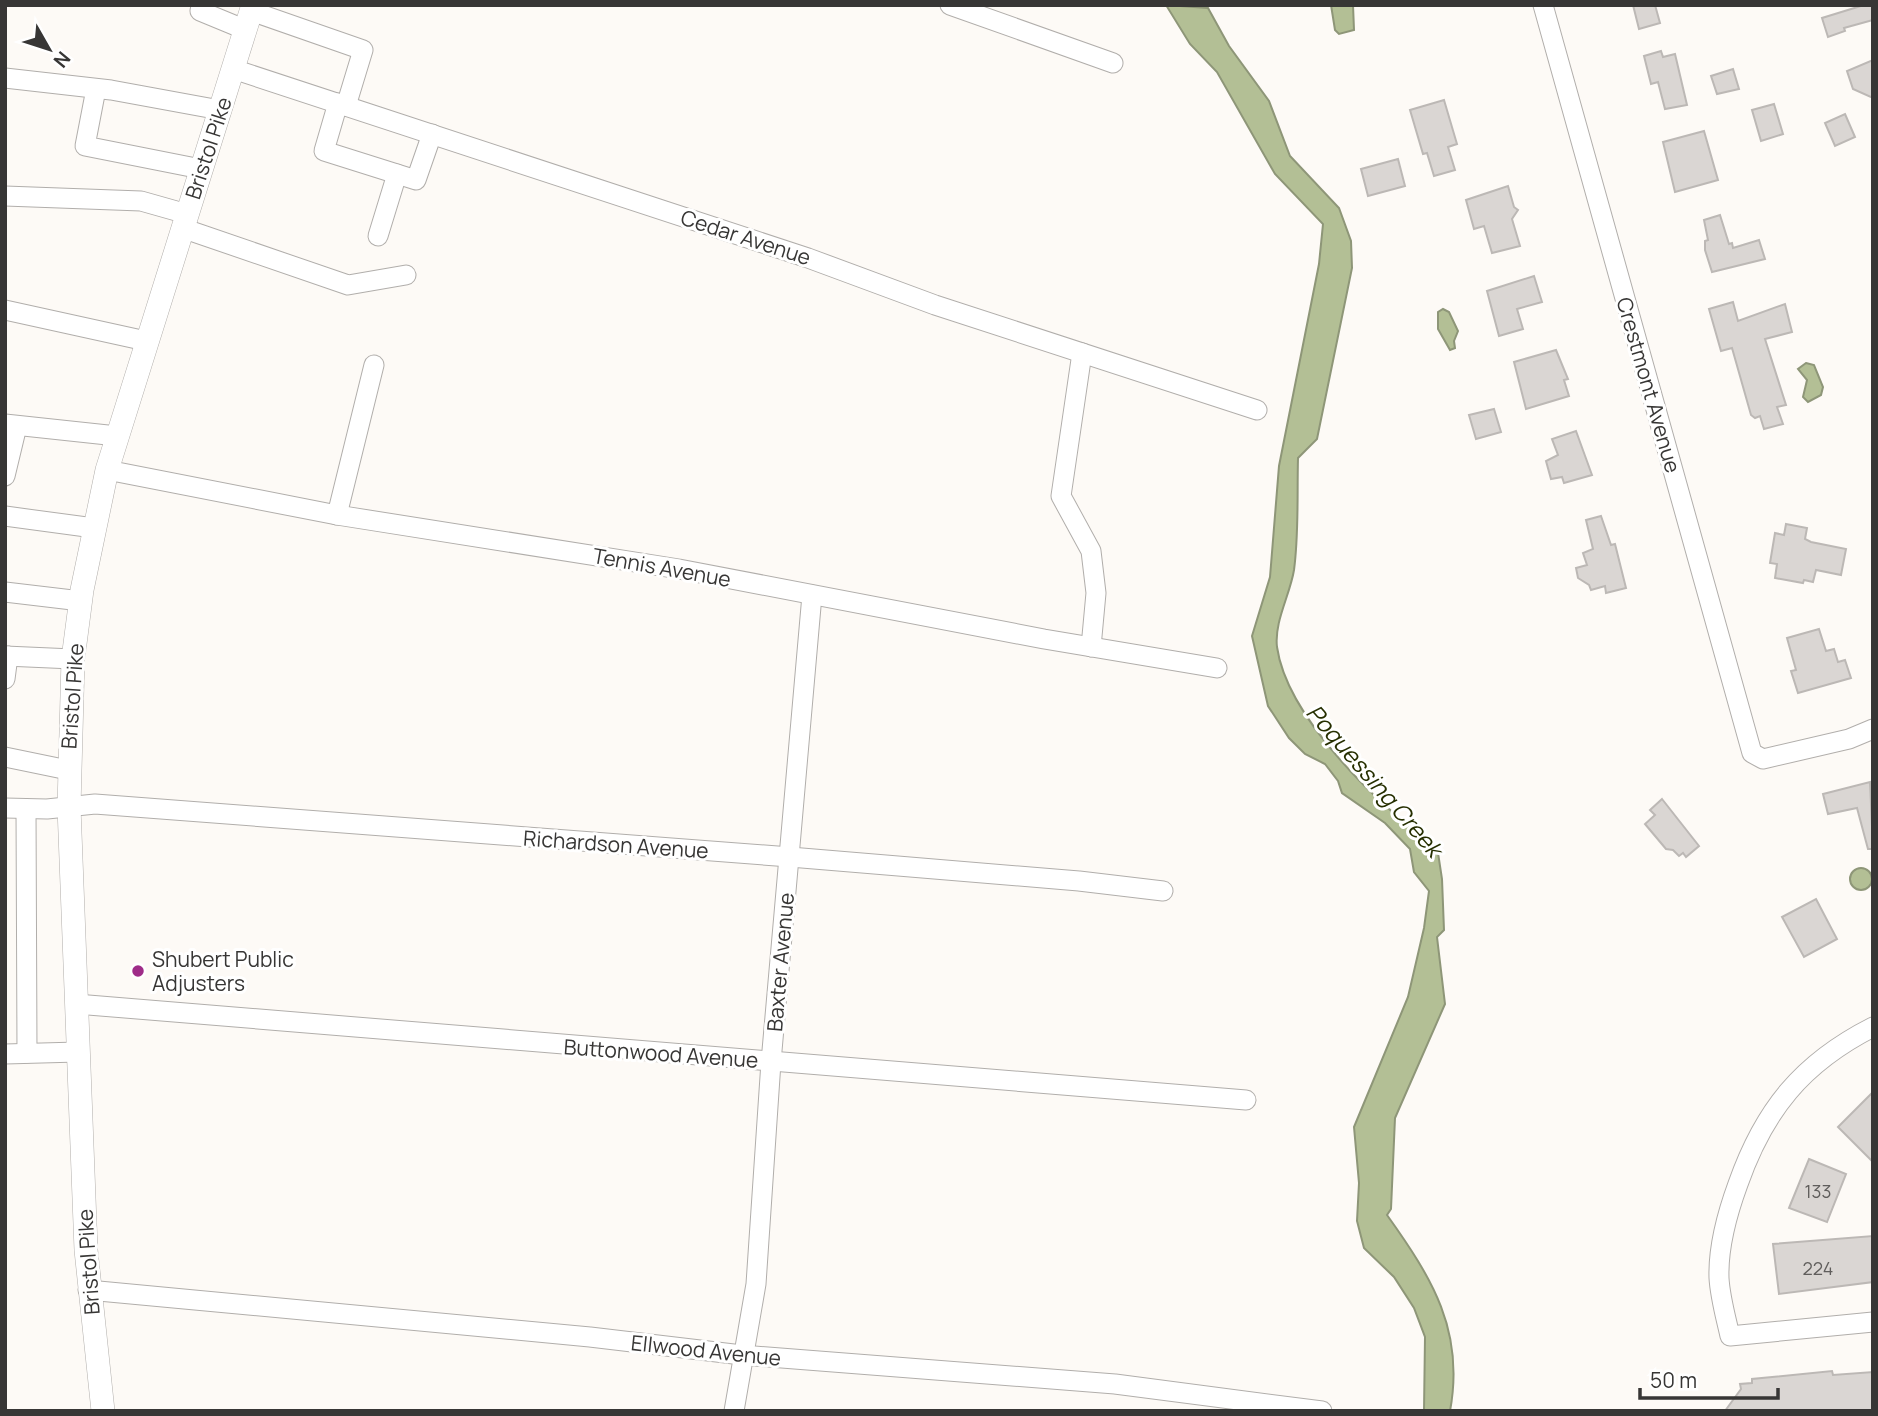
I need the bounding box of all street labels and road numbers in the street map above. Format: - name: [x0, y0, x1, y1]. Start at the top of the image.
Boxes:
- street label: Bristol Pike: [178, 93, 238, 203]
- street label: Cedar Avenue: [677, 203, 815, 271]
- street label: Crestmont Avenue: [1611, 294, 1687, 476]
- street label: Tennis Avenue: [591, 541, 733, 593]
- street label: Bristol Pike: [54, 642, 90, 750]
- street label: Richardson Avenue: [522, 824, 710, 864]
- street label: Baxter Avenue: [760, 891, 800, 1033]
- street label: Buttonwood Avenue: [563, 1032, 759, 1074]
- street label: Bristol Pike: [70, 1208, 106, 1316]
- street label: Ellwood Avenue: [630, 1328, 782, 1372]

